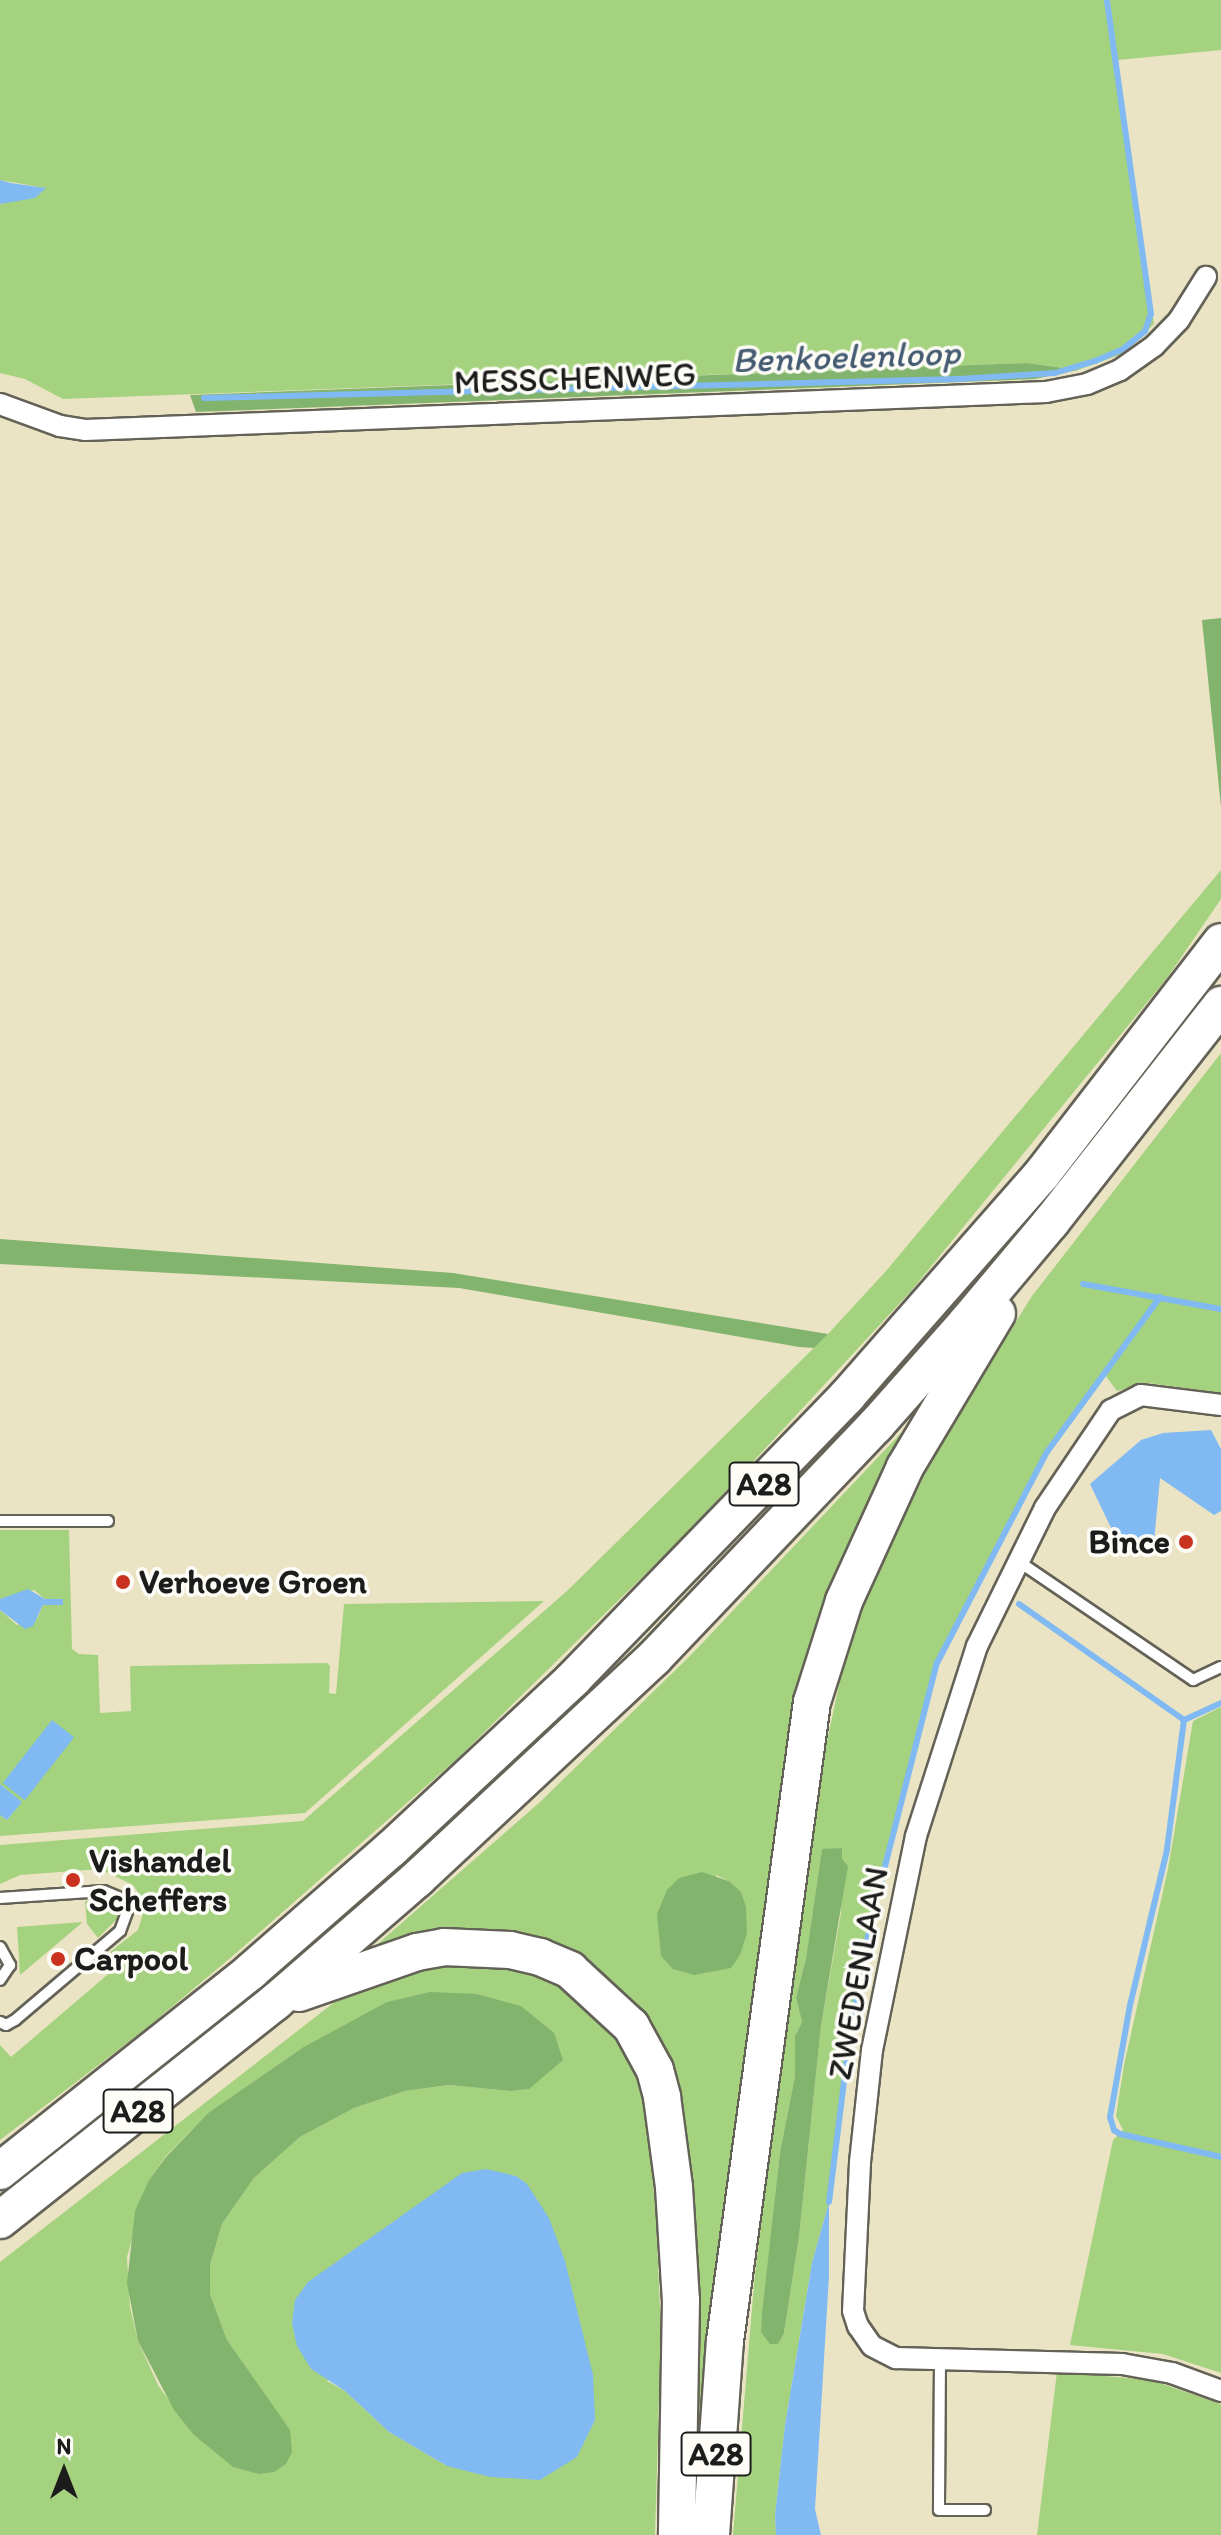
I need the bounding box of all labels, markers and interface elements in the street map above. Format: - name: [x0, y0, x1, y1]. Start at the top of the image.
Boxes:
- water label: Benkoelenloop: [731, 330, 961, 382]
- street label: MESSCHENWEG: [453, 353, 697, 403]
- road number: A28: [728, 1456, 800, 1512]
- place label: Bince: [1089, 1522, 1170, 1562]
- marker: Bince: [1177, 1533, 1195, 1551]
- place label: Verhoeve Groen: [139, 1562, 367, 1602]
- marker: Verhoeve Groen: [114, 1573, 132, 1591]
- place label: Vishandel Scheffers: [89, 1840, 231, 1920]
- street label: ZWEDENLAAN: [819, 1863, 897, 2083]
- marker: Vishandel Scheffers: [64, 1871, 82, 1889]
- place label: Carpool: [74, 1939, 188, 1979]
- marker: Carpool: [49, 1950, 67, 1968]
- road number: A28: [102, 2083, 174, 2139]
- road number: A28: [680, 2426, 752, 2482]
- north arrow: [24, 2431, 104, 2511]
- text: N: [57, 2433, 71, 2460]

